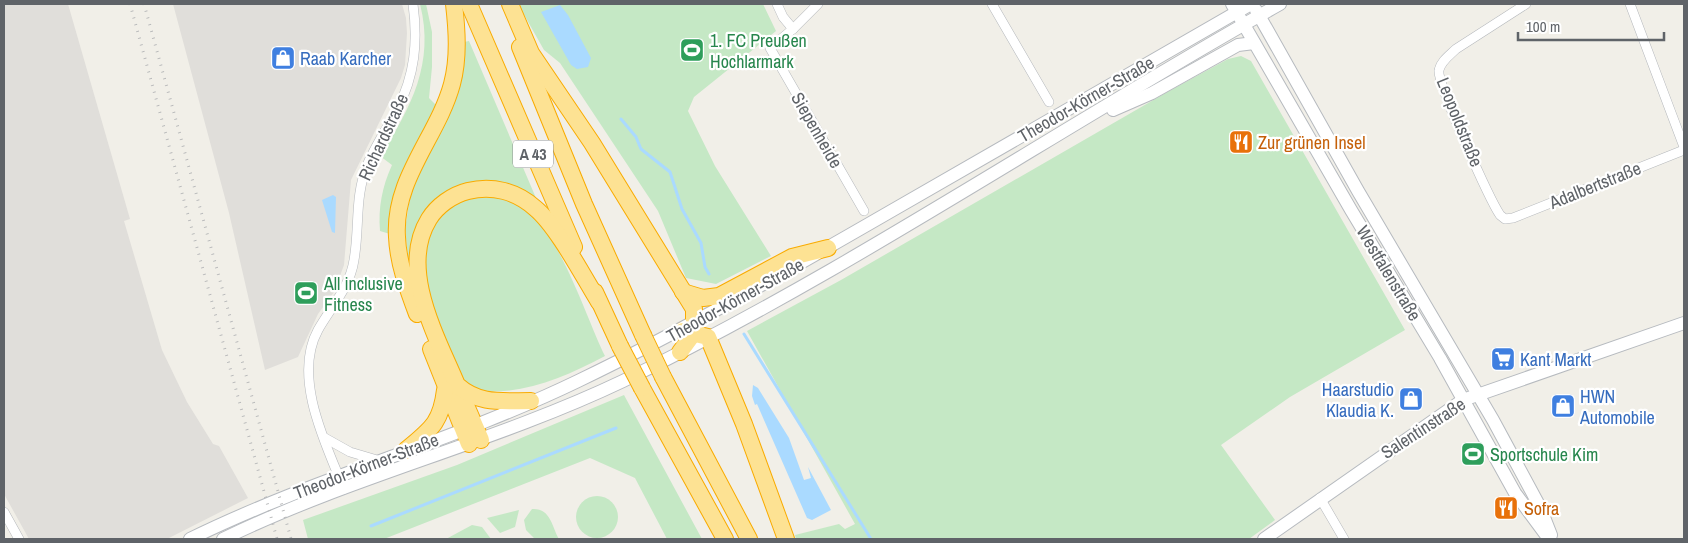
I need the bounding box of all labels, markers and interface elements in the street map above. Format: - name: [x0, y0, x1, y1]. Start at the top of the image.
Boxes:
- scale bar: [1518, 10, 1664, 42]
- text: 100 m: [1526, 16, 1560, 37]
- place label: 1. FC Preußen Hochlarmark: [710, 28, 807, 74]
- sports icon: 1. FC Preußen Hochlarmark: [679, 37, 705, 63]
- shop icon: Raab Karcher: [270, 45, 296, 71]
- place label: Raab Karcher: [300, 46, 391, 71]
- street label: Theodor-Körner-Straße: [1013, 50, 1159, 148]
- street label: Leopoldstraße: [1431, 74, 1489, 170]
- street label: Siepenheide: [785, 87, 849, 173]
- street label: Richardstraße: [352, 89, 414, 185]
- restaurant icon: Zur grünen Insel: [1228, 129, 1254, 155]
- place label: Zur grünen Insel: [1258, 130, 1365, 155]
- road number: A 43: [513, 140, 553, 168]
- street label: Adalbertstraße: [1545, 155, 1645, 215]
- street label: Westfalenstraße: [1351, 221, 1427, 325]
- street label: Theodor-Körner-Straße: [662, 252, 808, 348]
- place label: All inclusive Fitness: [323, 271, 403, 317]
- sports icon: All inclusive Fitness: [293, 280, 319, 306]
- supermarket icon: Kant Markt: [1490, 346, 1516, 372]
- place label: Kant Markt: [1520, 347, 1591, 372]
- place label: Haarstudio Klaudia K.: [1322, 377, 1394, 423]
- place label: HWN Automobile: [1579, 384, 1655, 430]
- shop icon: Haarstudio Klaudia K.: [1398, 386, 1424, 412]
- street label: Salentinstraße: [1376, 391, 1470, 465]
- shop icon: HWN Automobile: [1550, 393, 1576, 419]
- street label: Theodor-Körner-Straße: [290, 427, 442, 505]
- sports icon: Sportschule Kim: [1460, 441, 1486, 467]
- place label: Sportschule Kim: [1490, 442, 1598, 467]
- restaurant icon: Sofra: [1493, 495, 1519, 521]
- place label: Sofra: [1524, 496, 1559, 521]

